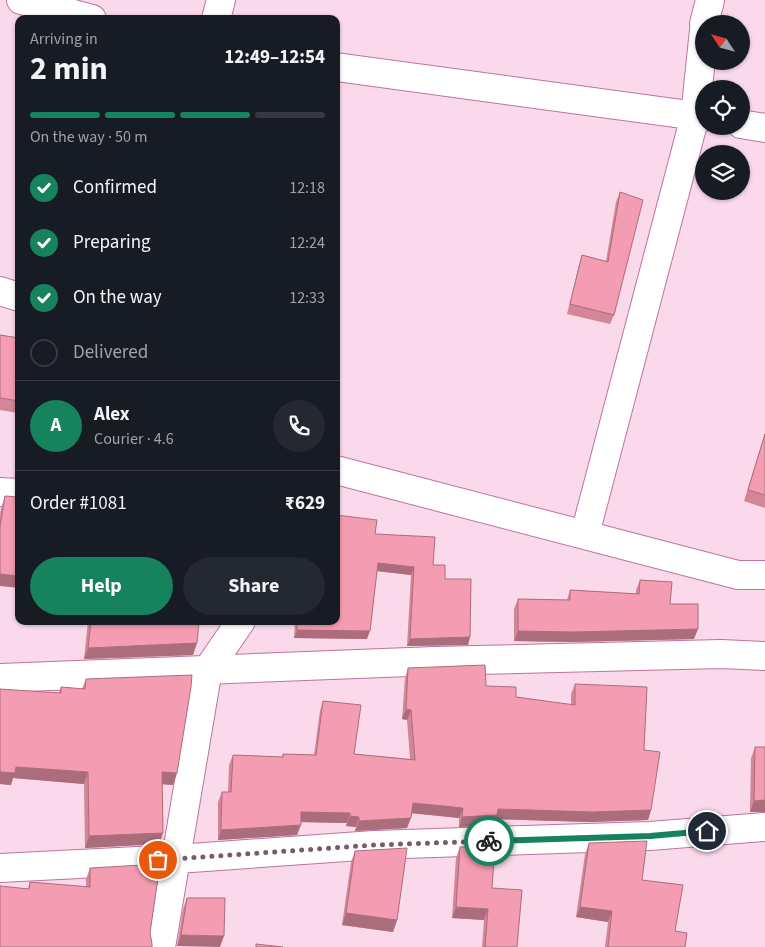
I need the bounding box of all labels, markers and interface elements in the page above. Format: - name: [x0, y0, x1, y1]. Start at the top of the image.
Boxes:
- north arrow: [695, 15, 750, 70]
- map controls: [695, 15, 750, 200]
- text: Arriving in: [30, 28, 98, 50]
- text: 12:49–12:54: [224, 44, 325, 71]
- text: 2 min: [30, 46, 108, 92]
- button: locate: [695, 80, 750, 135]
- text: On the way · 50 m: [30, 126, 147, 148]
- button: layers: [695, 145, 750, 200]
- icon: check: [30, 174, 58, 202]
- text: Confirmed: [73, 174, 157, 201]
- text: 12:18: [289, 177, 325, 199]
- icon: check: [30, 229, 58, 257]
- text: Preparing: [73, 229, 151, 256]
- text: 12:24: [289, 232, 325, 254]
- icon: check: [30, 284, 58, 312]
- text: On the way: [73, 284, 162, 311]
- text: 12:33: [289, 287, 325, 309]
- text: Delivered: [73, 339, 148, 366]
- button: phone: [273, 400, 325, 452]
- text: Alex: [94, 401, 130, 428]
- text: A: [51, 412, 61, 439]
- text: Courier · 4.6: [94, 428, 174, 450]
- text: Order #1081: [30, 490, 127, 517]
- text: ₹629: [285, 490, 325, 517]
- button: Help: [30, 557, 173, 615]
- button: Share: [183, 557, 325, 615]
- pin: [686, 810, 728, 852]
- courier: [464, 816, 514, 866]
- icon: home: [693, 817, 721, 845]
- icon: bike: [475, 827, 503, 855]
- pin: [137, 839, 179, 881]
- icon: bag: [144, 846, 172, 874]

